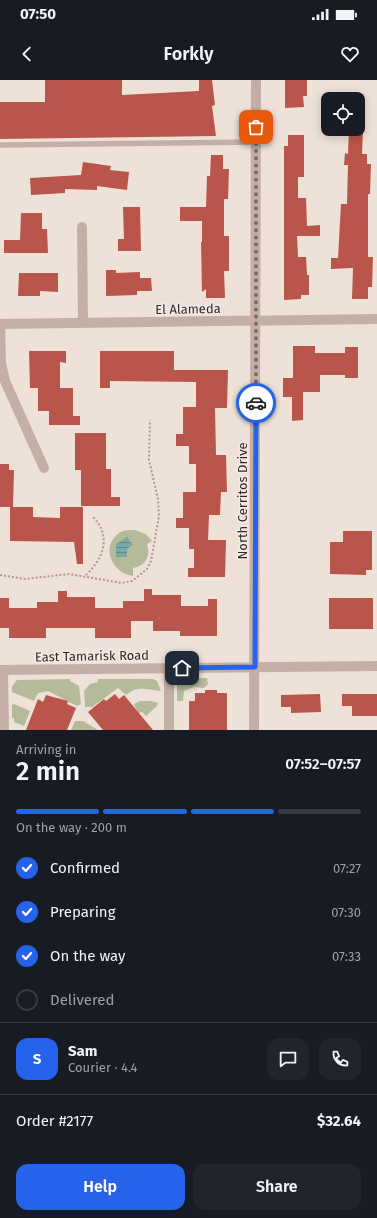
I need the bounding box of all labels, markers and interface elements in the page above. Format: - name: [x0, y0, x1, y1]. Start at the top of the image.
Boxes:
- text: 07:50: [20, 5, 56, 23]
- icon: back: [16, 43, 38, 65]
- text: Forkly: [164, 43, 213, 65]
- icon: heart: [339, 43, 361, 65]
- map controls: [321, 92, 365, 136]
- button: locate: [321, 92, 365, 136]
- pin: [239, 110, 273, 144]
- icon: bag: [245, 116, 267, 138]
- street label: El Alameda: [155, 301, 221, 317]
- courier: [236, 383, 276, 423]
- icon: car: [245, 392, 267, 414]
- street label: North Cerritos Drive: [235, 442, 250, 560]
- street label: East Tamarisk Road: [35, 648, 149, 664]
- pin: [165, 651, 199, 685]
- icon: home: [171, 657, 193, 679]
- text: Arriving in: [16, 742, 76, 757]
- text: 07:52–07:57: [285, 755, 361, 773]
- text: 2 min: [16, 756, 80, 787]
- text: On the way · 200 m: [16, 820, 127, 835]
- icon: check: [16, 857, 38, 879]
- text: Confirmed: [50, 859, 120, 877]
- text: 07:27: [333, 861, 361, 876]
- icon: check: [16, 901, 38, 923]
- text: Preparing: [50, 903, 115, 921]
- text: 07:30: [331, 905, 361, 920]
- icon: check: [16, 945, 38, 967]
- text: On the way: [50, 947, 125, 965]
- text: 07:33: [332, 949, 361, 964]
- text: Delivered: [50, 991, 114, 1009]
- button: chat: [267, 1038, 309, 1080]
- button: phone: [319, 1038, 361, 1080]
- text: Sam: [68, 1042, 97, 1060]
- text: S: [33, 1050, 41, 1068]
- text: Courier · 4.4: [68, 1060, 138, 1075]
- text: Order #2177: [16, 1112, 93, 1130]
- text: $32.64: [317, 1112, 361, 1130]
- button: Help: [16, 1164, 185, 1210]
- button: Share: [193, 1164, 361, 1210]

